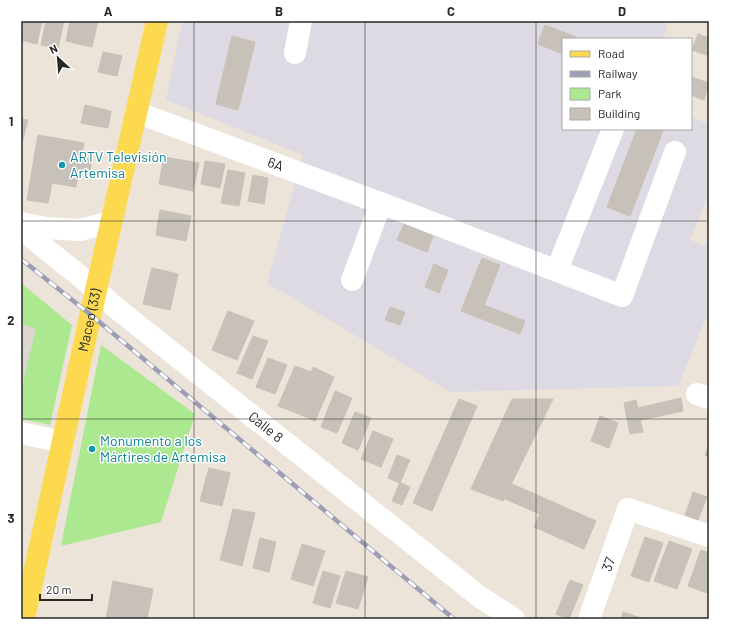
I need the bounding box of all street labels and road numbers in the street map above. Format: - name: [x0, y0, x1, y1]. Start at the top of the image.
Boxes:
- street label: 6A: [265, 153, 287, 174]
- street label: Maceo (33): [74, 287, 104, 353]
- street label: Calle 8: [245, 408, 287, 446]
- street label: 37: [598, 554, 618, 574]

